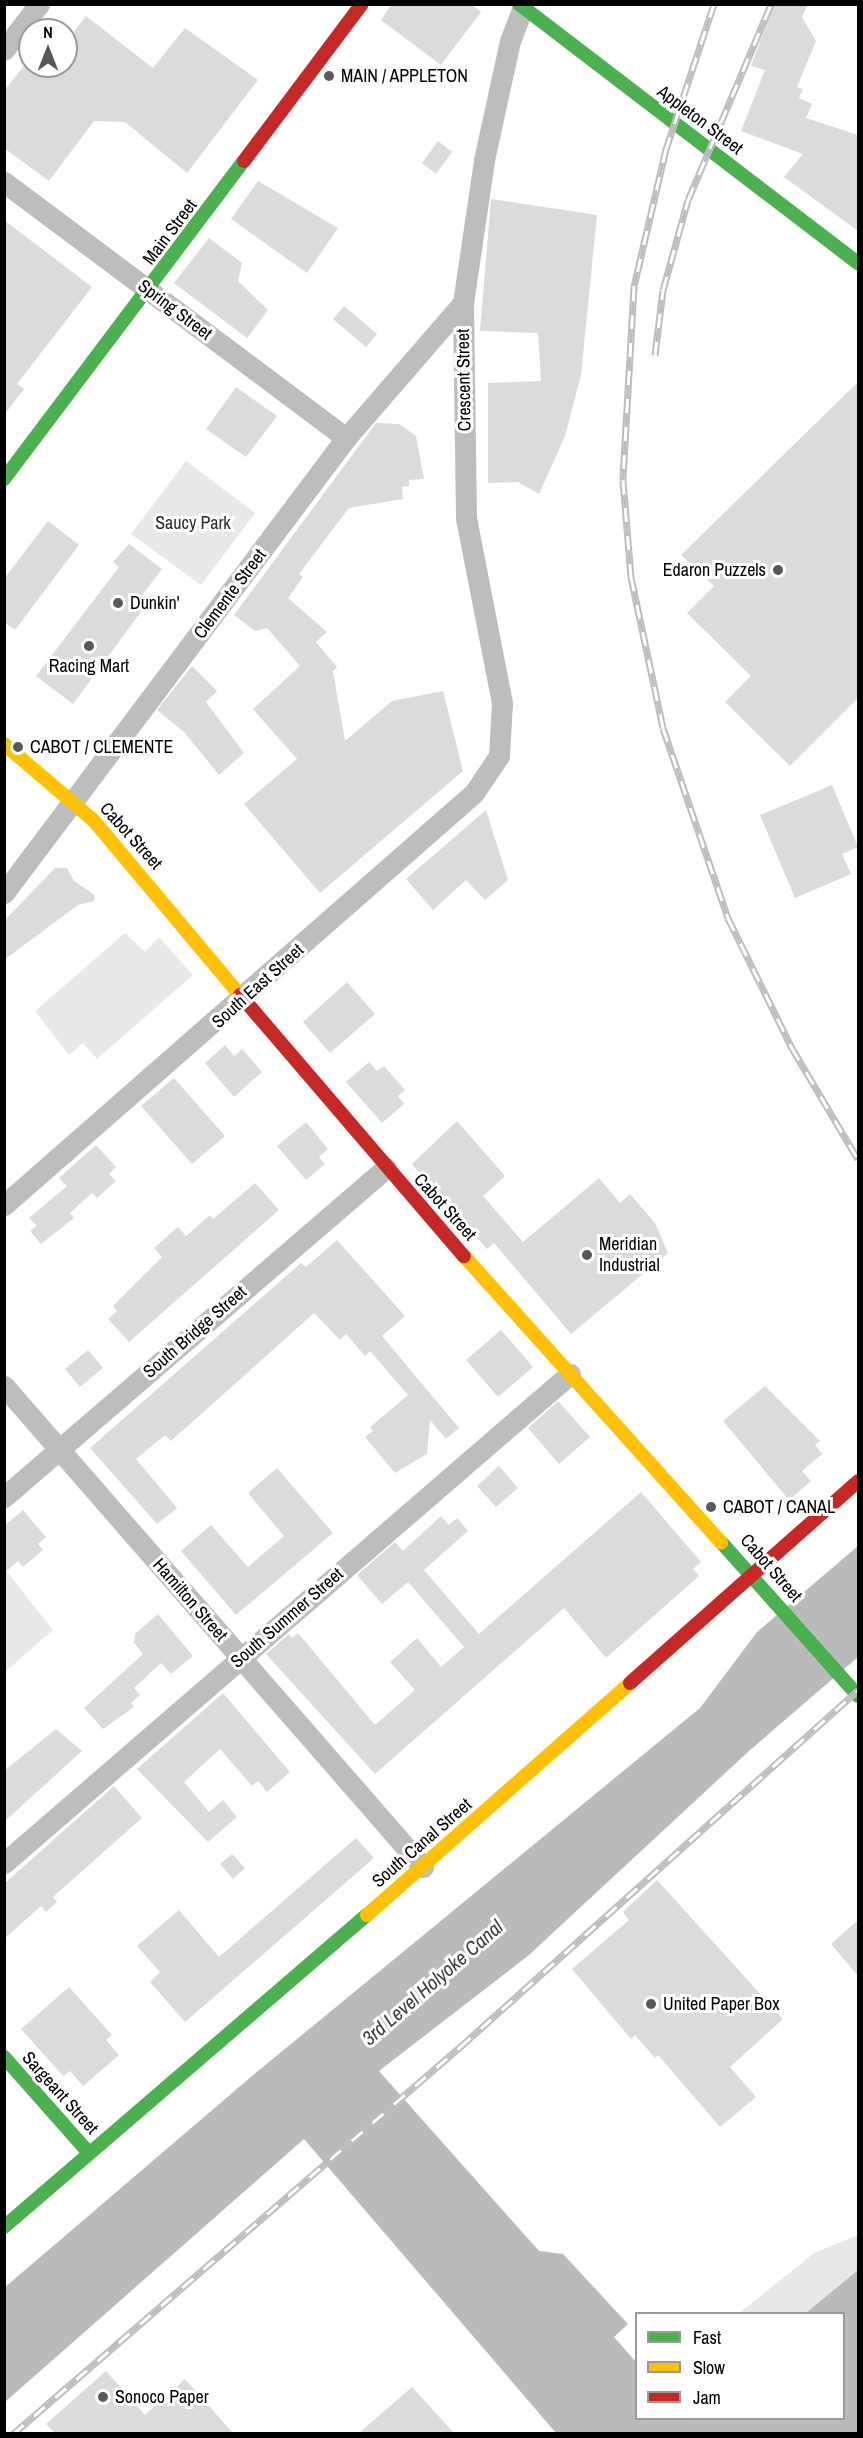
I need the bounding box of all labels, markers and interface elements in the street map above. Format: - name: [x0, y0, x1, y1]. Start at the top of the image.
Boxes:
- north arrow: [18, 18, 78, 78]
- text: N: [43, 21, 53, 43]
- place label: MAIN / APPLETON: [341, 65, 469, 87]
- marker: MAIN / APPLETON: [322, 69, 336, 83]
- street label: Appleton Street: [653, 81, 747, 159]
- street label: Main Street: [138, 195, 202, 269]
- street label: Spring Street: [134, 275, 216, 345]
- street label: Crescent Street: [452, 329, 476, 431]
- park label: Saucy Park: [155, 512, 231, 534]
- street label: Clemente Street: [189, 545, 271, 643]
- place label: Edaron Puzzels: [663, 559, 766, 581]
- marker: Edaron Puzzels: [771, 563, 785, 577]
- place label: Dunkin': [130, 592, 180, 614]
- marker: Dunkin': [111, 596, 125, 610]
- marker: Racing Mart: [82, 639, 96, 653]
- place label: Racing Mart: [49, 655, 129, 677]
- place label: CABOT / CLEMENTE: [30, 736, 174, 758]
- marker: CABOT / CLEMENTE: [11, 740, 25, 754]
- street label: Cabot Street: [95, 798, 167, 874]
- street label: South East Street: [208, 939, 308, 1033]
- street label: Cabot Street: [409, 1169, 481, 1245]
- place label: Meridian Industrial: [599, 1234, 660, 1276]
- marker: Meridian Industrial: [580, 1248, 594, 1262]
- street label: South Bridge Street: [139, 1281, 251, 1383]
- place label: CABOT / CANAL: [723, 1496, 835, 1518]
- marker: CABOT / CANAL: [704, 1500, 718, 1514]
- street label: Cabot Street: [736, 1530, 806, 1606]
- street label: Hamilton Street: [148, 1554, 232, 1646]
- street label: South Summer Street: [226, 1563, 348, 1673]
- street label: South Canal Street: [368, 1794, 476, 1892]
- water label: 3rd Level Holyoke Canal: [357, 1914, 507, 2050]
- place label: United Paper Box: [663, 1993, 780, 2015]
- marker: United Paper Box: [644, 1997, 658, 2011]
- street label: Sargeant Street: [17, 2047, 103, 2139]
- legend: [635, 2312, 845, 2420]
- text: Fast: [693, 2325, 721, 2350]
- text: Slow: [693, 2355, 725, 2380]
- text: Jam: [693, 2385, 721, 2410]
- place label: Sonoco Paper: [115, 2386, 209, 2408]
- marker: Sonoco Paper: [96, 2390, 110, 2404]

